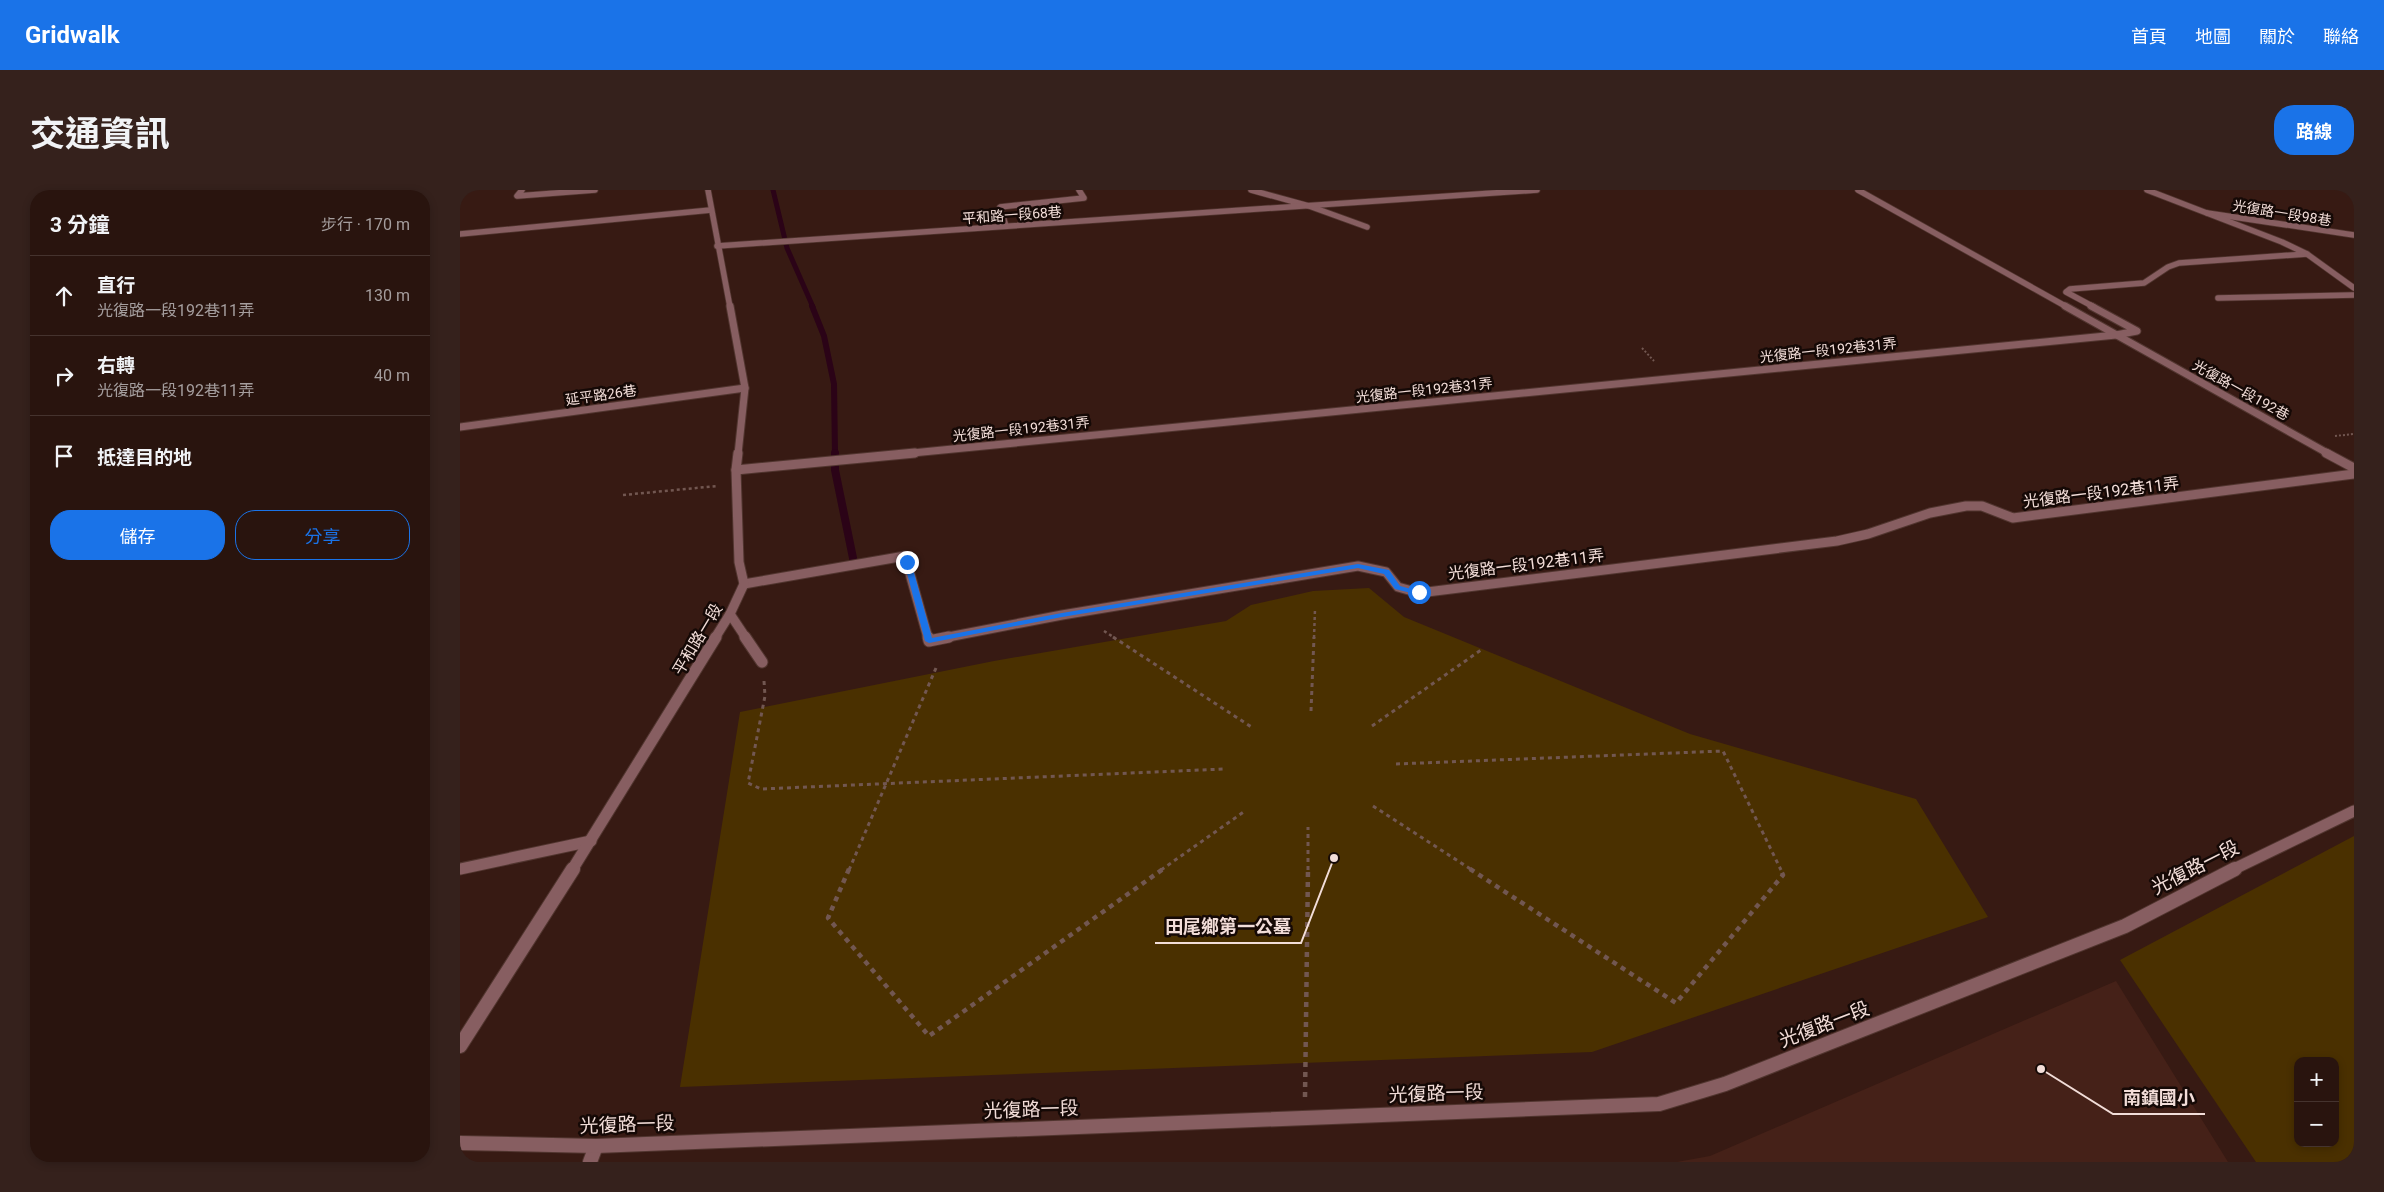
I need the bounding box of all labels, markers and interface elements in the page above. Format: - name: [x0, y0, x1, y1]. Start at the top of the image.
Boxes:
- text: Gridwalk: [25, 21, 120, 49]
- text: 首頁: [2131, 26, 2167, 47]
- text: 地圖: [2195, 26, 2231, 47]
- text: 關於: [2259, 26, 2295, 47]
- text: 聯絡: [2323, 26, 2359, 47]
- button: 路線: [2274, 105, 2354, 155]
- text: 交通資訊: [30, 114, 170, 155]
- street label: 光復路一段98巷: [2231, 197, 2333, 229]
- street label: 平和路一段68巷: [962, 204, 1062, 226]
- text: 3 分鐘: [50, 213, 109, 237]
- text: 步行 · 170 m: [321, 215, 410, 234]
- text: 直行: [97, 274, 135, 297]
- icon: ahead: [50, 282, 78, 310]
- text: 130 m: [365, 286, 410, 305]
- text: 光復路一段192巷11弄: [97, 301, 254, 320]
- street label: 光復路一段192巷31弄: [1759, 335, 1897, 365]
- text: 右轉: [97, 354, 135, 377]
- street label: 光復路一段192巷: [2190, 357, 2292, 423]
- icon: right: [50, 362, 78, 390]
- text: 40 m: [374, 366, 410, 385]
- street label: 光復路一段192巷31弄: [1355, 375, 1493, 405]
- text: 光復路一段192巷11弄: [97, 381, 254, 400]
- street label: 延平路26巷: [564, 382, 638, 408]
- street label: 光復路一段192巷31弄: [952, 414, 1090, 444]
- icon: arrive: [50, 442, 78, 470]
- text: 抵達目的地: [97, 446, 192, 469]
- street label: 光復路一段192巷11弄: [2022, 474, 2180, 511]
- button: 儲存: [50, 510, 225, 560]
- button: 分享: [235, 510, 410, 560]
- street label: 光復路一段192巷11弄: [1447, 546, 1605, 583]
- route end: [896, 551, 919, 574]
- route start: [1408, 581, 1431, 604]
- street label: 平和路一段: [669, 600, 726, 678]
- street label: 光復路一段: [2148, 836, 2243, 899]
- callout: 田尾鄉第一公墓: [1155, 910, 1301, 943]
- text: 田尾鄉第一公墓: [1165, 916, 1291, 937]
- street label: 光復路一段: [1776, 997, 1873, 1052]
- map controls: [2294, 1057, 2339, 1147]
- button: +: [2294, 1057, 2339, 1102]
- street label: 光復路一段: [1388, 1080, 1484, 1107]
- callout: 南鎮國小: [2113, 1081, 2205, 1114]
- text: 南鎮國小: [2123, 1087, 2195, 1108]
- street label: 光復路一段: [983, 1096, 1079, 1123]
- button: −: [2294, 1102, 2339, 1147]
- street label: 光復路一段: [579, 1111, 675, 1138]

